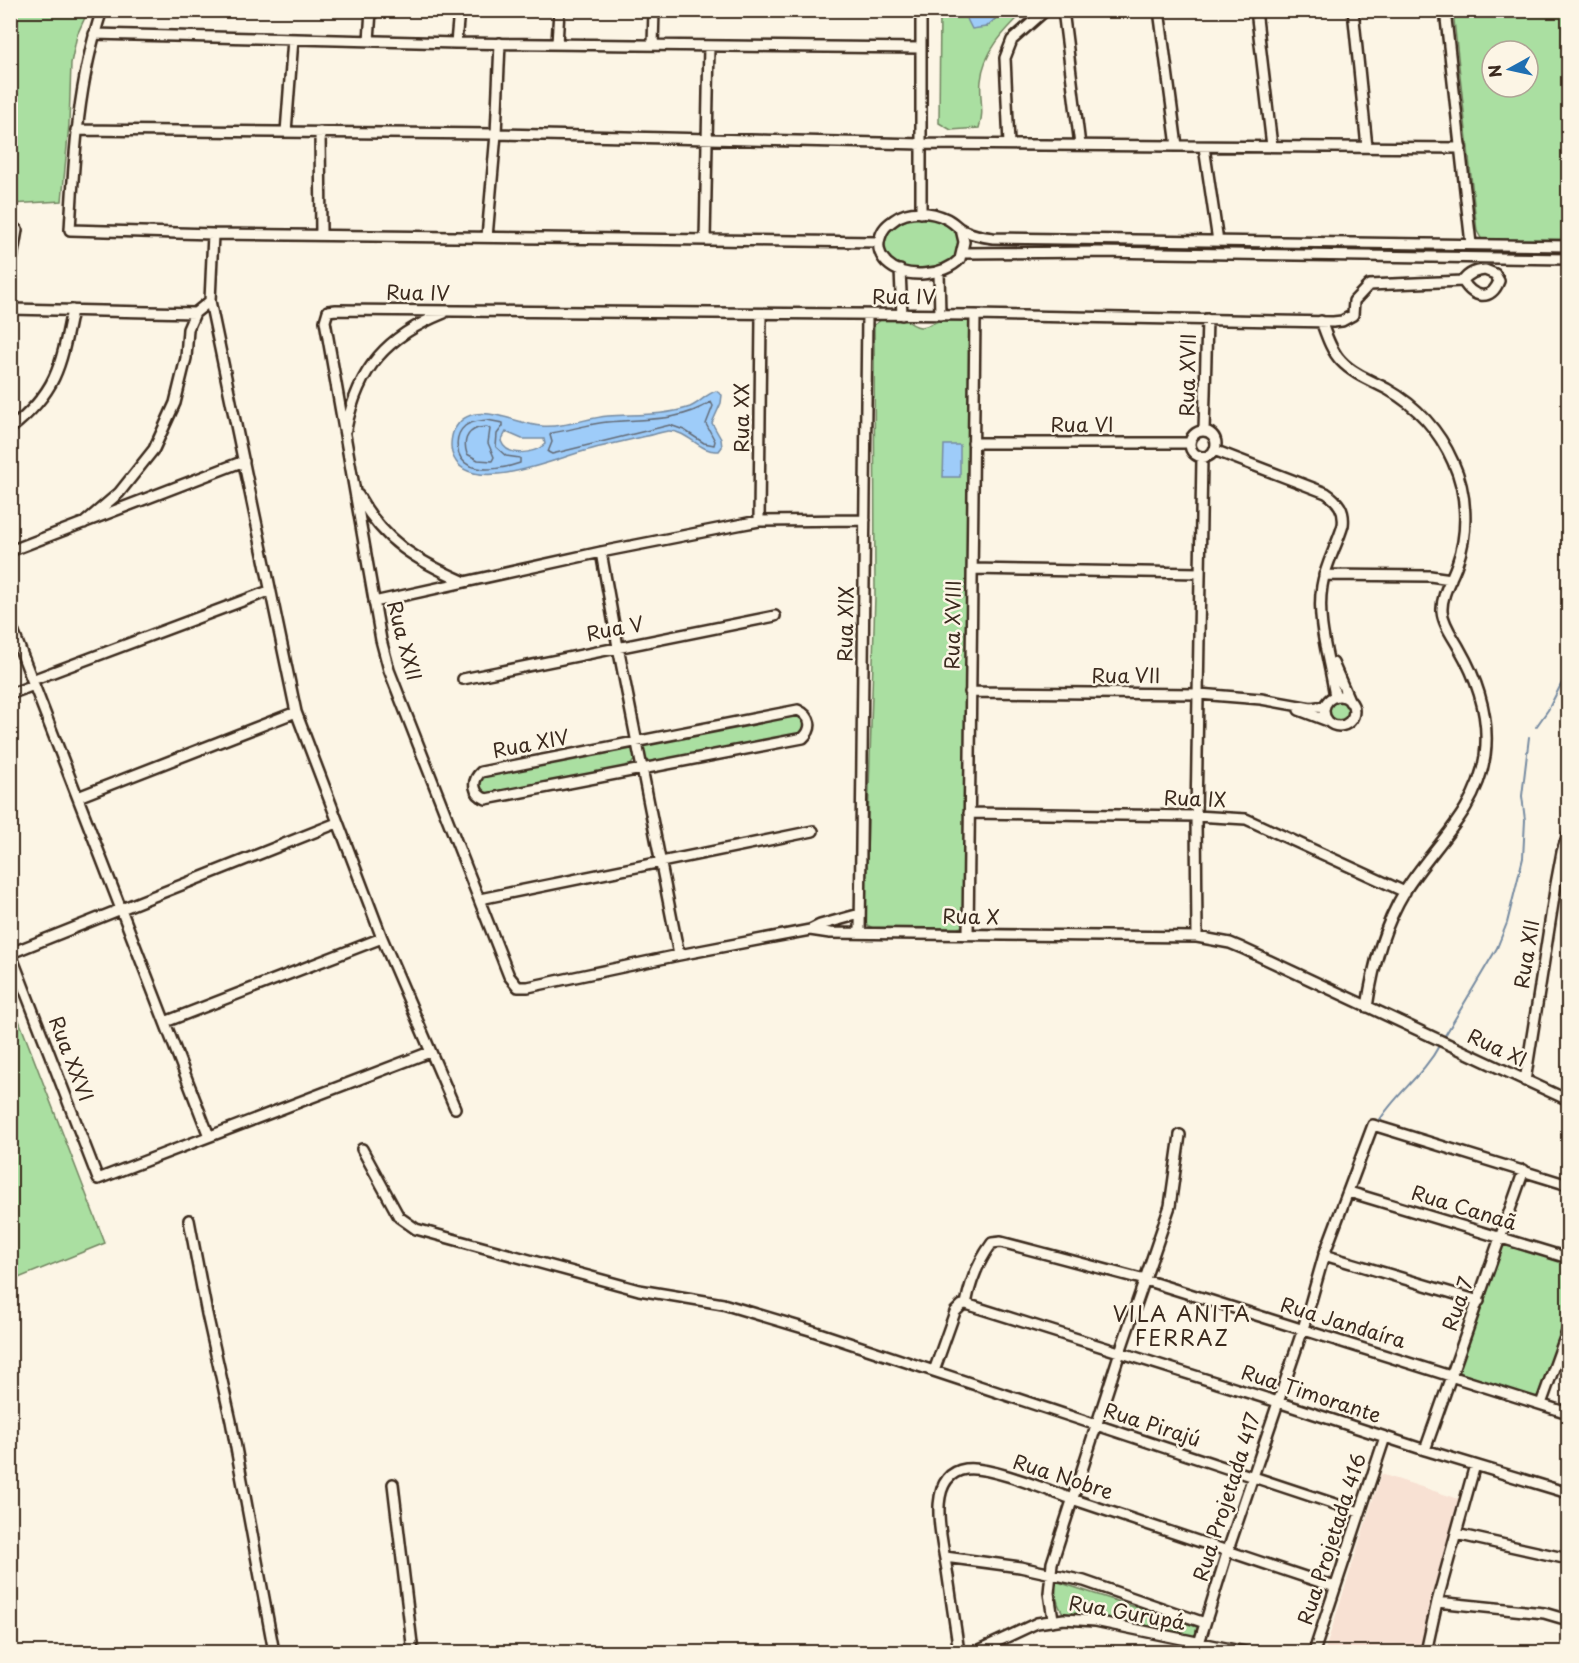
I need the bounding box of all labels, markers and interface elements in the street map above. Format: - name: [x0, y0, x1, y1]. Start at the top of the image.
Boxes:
- north arrow: [1480, 39, 1540, 99]
- text: N: [1481, 63, 1507, 79]
- street label: Rua IV: [386, 276, 450, 308]
- street label: Rua IV: [872, 281, 936, 311]
- street label: Rua XVII: [1171, 333, 1203, 417]
- street label: Rua XX: [726, 383, 756, 453]
- street label: Rua VI: [1050, 409, 1114, 439]
- street label: Rua XVIII: [936, 580, 968, 670]
- street label: Rua XIX: [829, 586, 861, 662]
- street label: Rua XXII: [380, 597, 430, 684]
- street label: Rua V: [584, 608, 646, 648]
- street label: Rua VII: [1092, 660, 1160, 690]
- street label: Rua XIV: [490, 721, 572, 765]
- street label: Rua IX: [1163, 782, 1227, 814]
- street label: Rua X: [942, 901, 1000, 931]
- street label: Rua XII: [1506, 917, 1546, 991]
- street label: Rua XXVI: [42, 1011, 102, 1106]
- street label: Rua XI: [1463, 1020, 1532, 1074]
- street label: Rua Canaã: [1408, 1177, 1521, 1238]
- street label: Rua 7: [1434, 1273, 1480, 1335]
- street label: Rua Jandaíra: [1277, 1289, 1410, 1356]
- district label: VILA ANITA FERRAZ: [1113, 1297, 1251, 1353]
- street label: Rua Timorante: [1238, 1356, 1385, 1430]
- street label: Rua Pirajú: [1100, 1394, 1205, 1454]
- street label: Rua Projetada 417: [1185, 1409, 1267, 1585]
- street label: Rua Nobre: [1009, 1446, 1117, 1506]
- street label: Rua Projetada 416: [1289, 1449, 1373, 1628]
- street label: Rua Gurupá: [1067, 1587, 1188, 1637]

